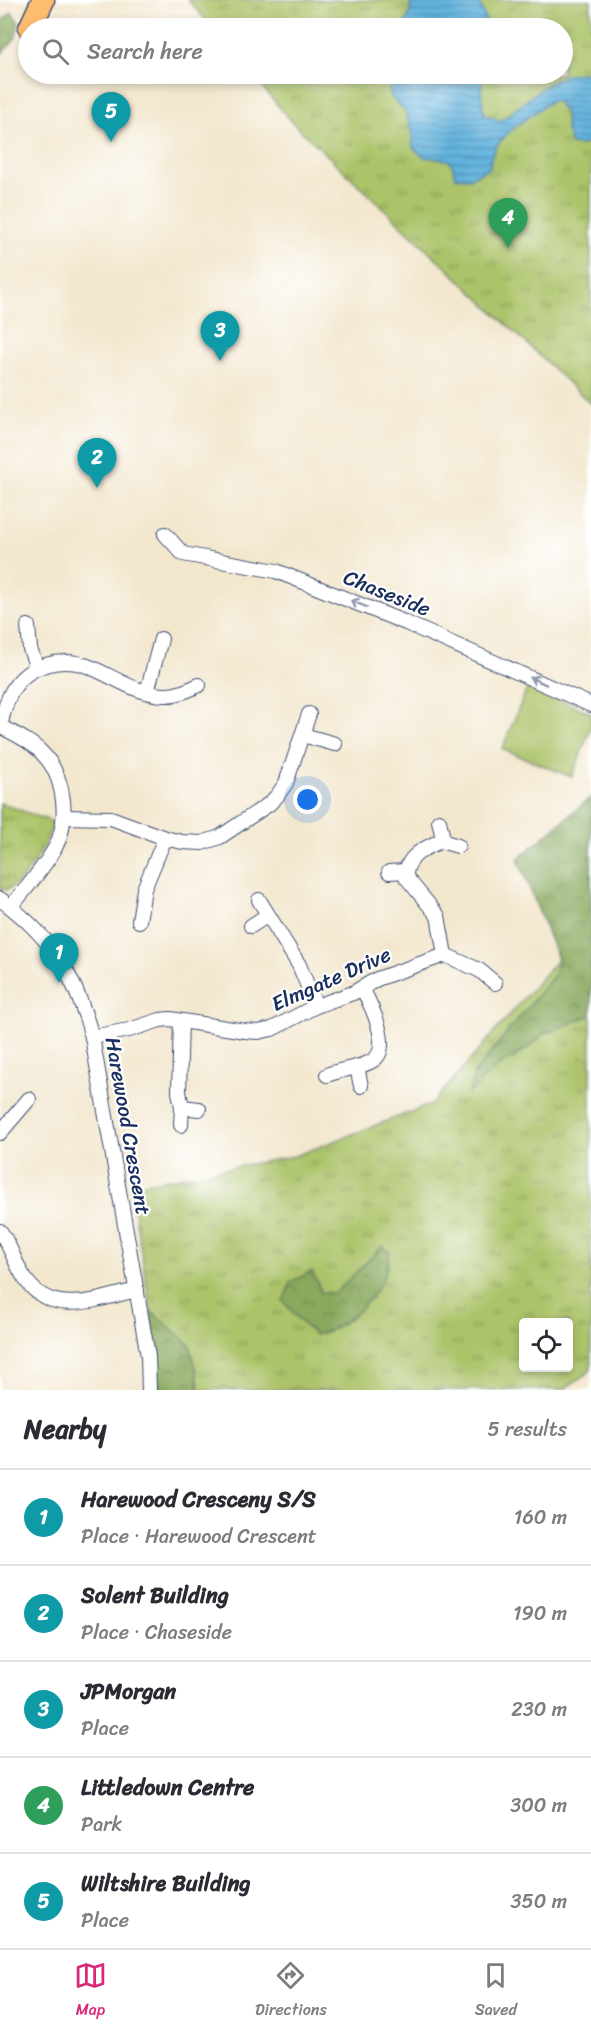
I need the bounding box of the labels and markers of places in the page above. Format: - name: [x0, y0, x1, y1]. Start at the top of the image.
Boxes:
- pin: 5: [92, 92, 130, 142]
- pin: 4: [488, 198, 528, 248]
- pin: 3: [200, 312, 240, 361]
- pin: 2: [78, 438, 116, 488]
- pin: 1: [40, 934, 78, 983]

